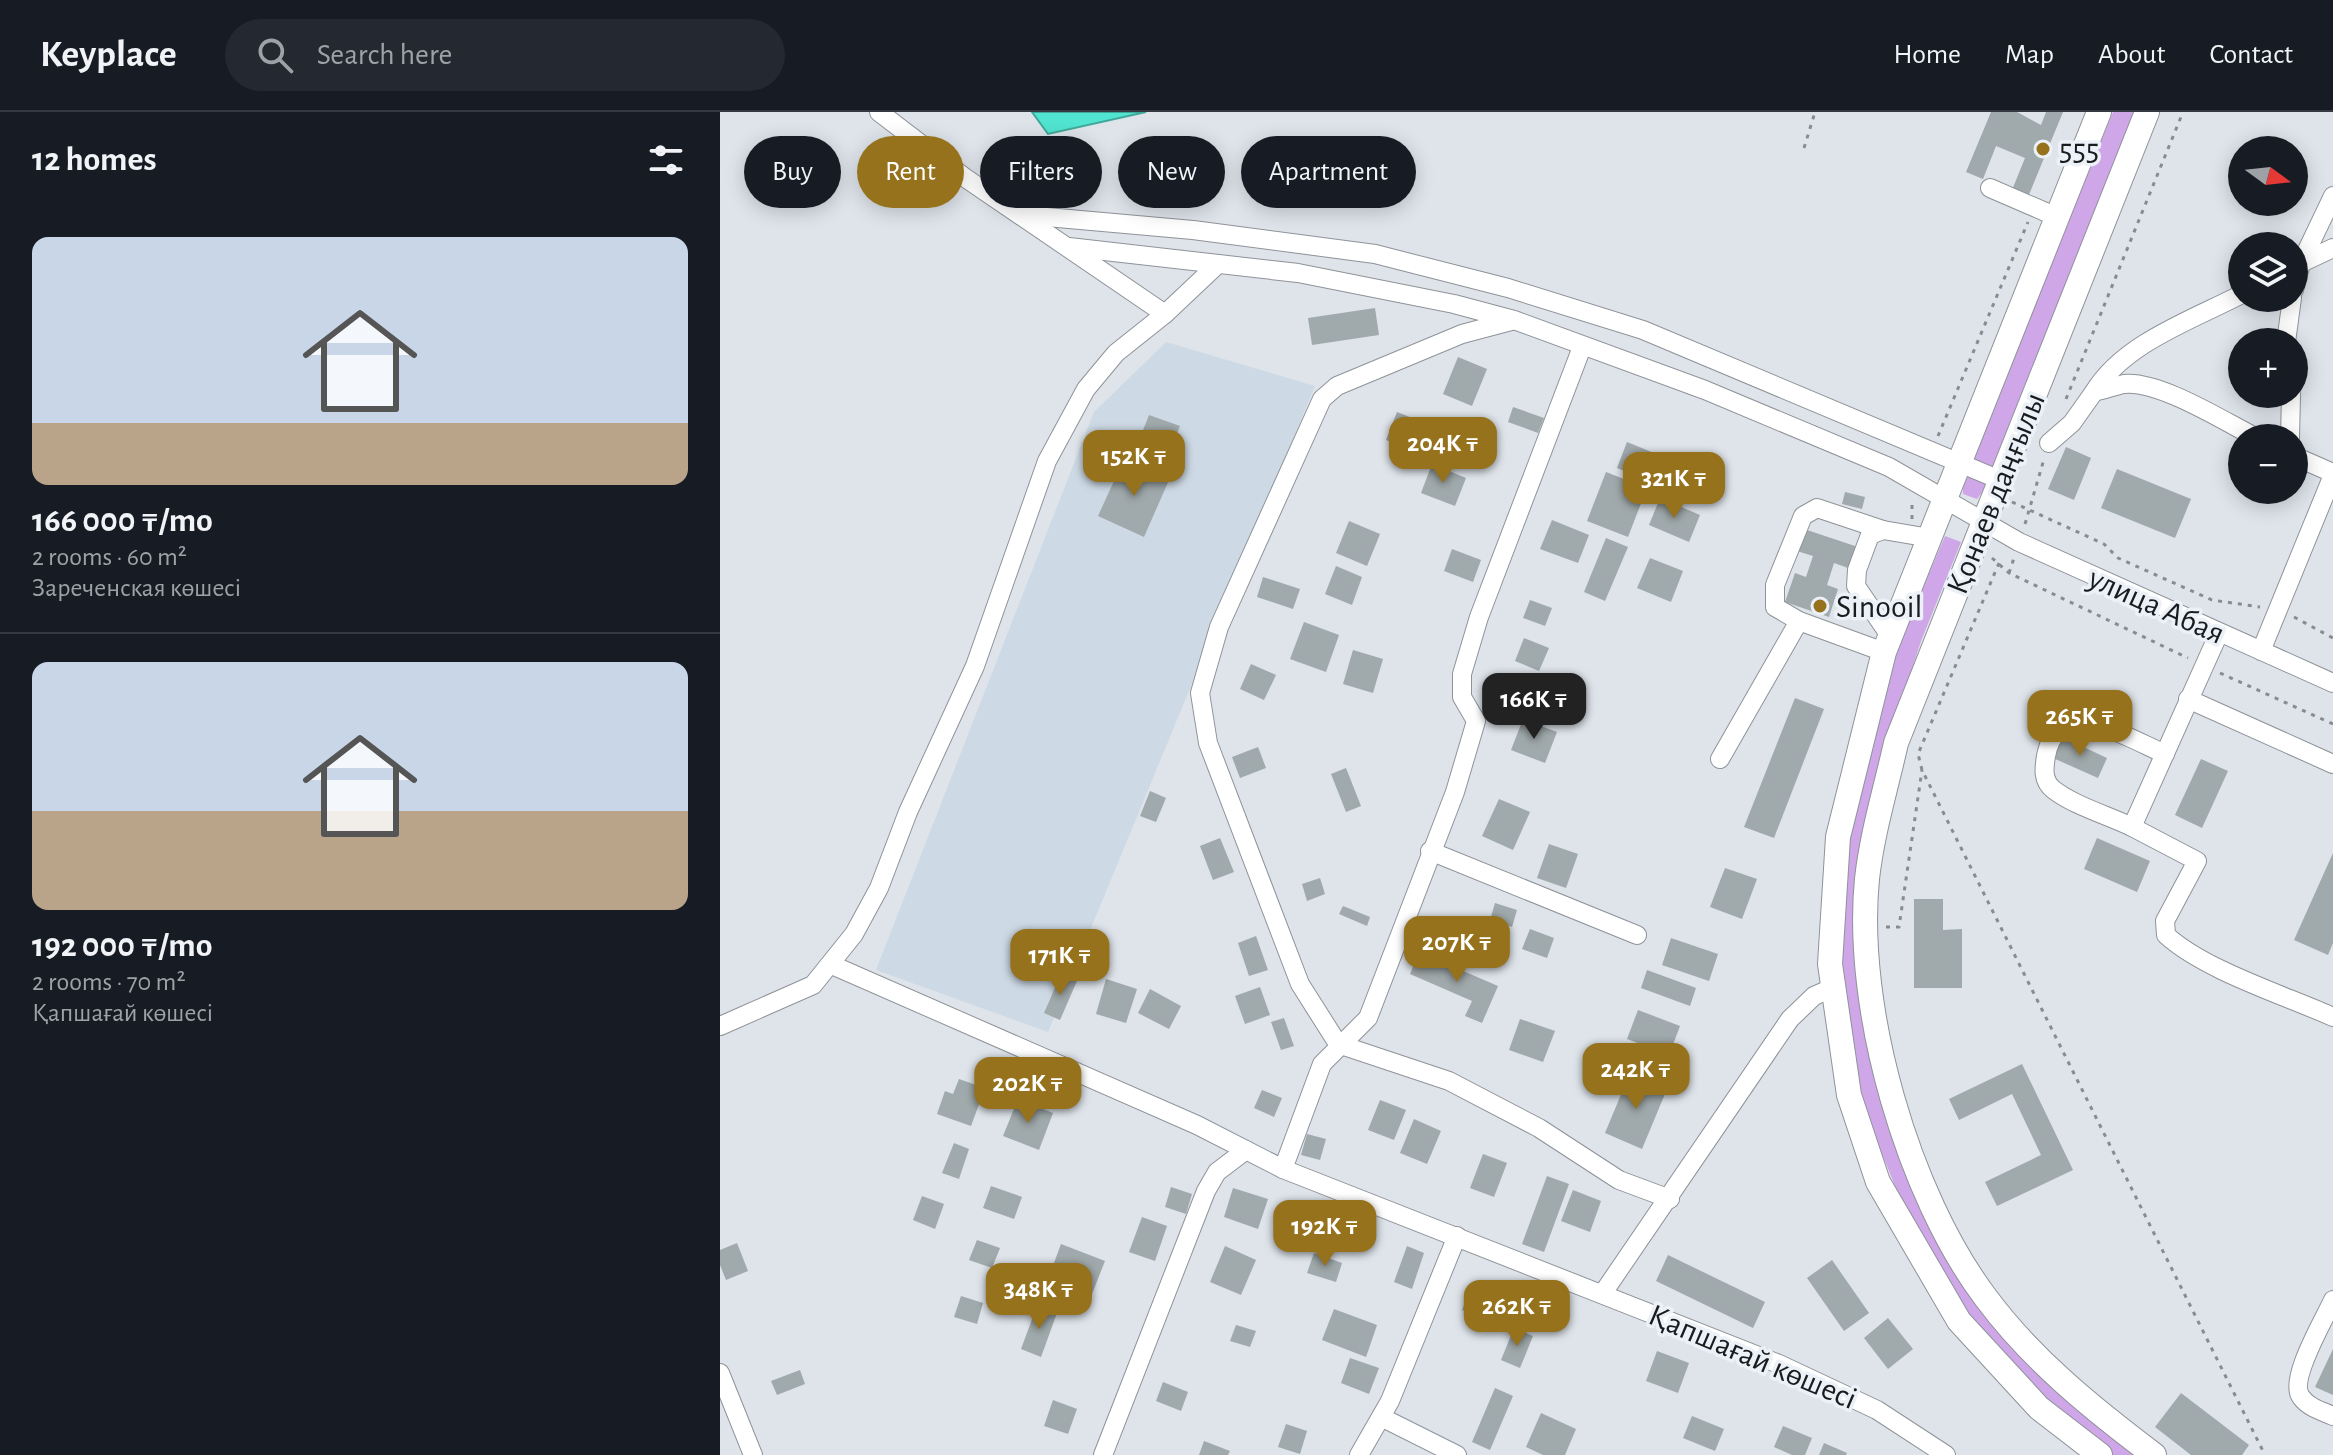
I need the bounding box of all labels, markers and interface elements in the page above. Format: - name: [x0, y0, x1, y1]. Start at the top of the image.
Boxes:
- search box: [225, 19, 785, 91]
- icon: search: [253, 33, 297, 77]
- text: Keyplace: [40, 36, 177, 74]
- text: Search here: [317, 40, 452, 70]
- text: Home: [1894, 41, 1961, 69]
- text: Map: [2005, 41, 2054, 69]
- text: About: [2098, 41, 2166, 69]
- text: Contact: [2210, 41, 2293, 69]
- place label: 555: [2059, 134, 2099, 166]
- chip: Buy: [744, 136, 841, 208]
- chip: Rent: [857, 136, 964, 208]
- chip: Filters: [980, 136, 1102, 208]
- chip: New: [1118, 136, 1225, 208]
- chip: Apartment: [1241, 136, 1416, 208]
- north arrow: [2228, 136, 2308, 216]
- map controls: [2228, 136, 2308, 504]
- icon: filters: [644, 138, 688, 182]
- marker: 555: [2034, 140, 2052, 158]
- text: 12 homes: [32, 143, 157, 177]
- button: layers: [2228, 232, 2308, 312]
- icon: home: [288, 289, 432, 433]
- button: +: [2228, 328, 2308, 408]
- street label: Қонаев даңғылы: [1941, 388, 2051, 599]
- pin: 204K ₸: [1378, 417, 1508, 485]
- button: −: [2228, 424, 2308, 504]
- pin: 152K ₸: [1069, 430, 1199, 498]
- text: 204K ₸: [1407, 430, 1479, 456]
- text: 152K ₸: [1101, 443, 1167, 469]
- pin: 321K ₸: [1609, 452, 1739, 520]
- text: 321K ₸: [1641, 465, 1707, 491]
- text: 166 000 ₸/mo: [32, 504, 213, 538]
- text: 2 rooms · 60 m²: [32, 544, 187, 570]
- street label: улица Абая: [2083, 561, 2229, 650]
- text: Зареченская көшесі: [32, 575, 241, 601]
- place label: Sinooil: [1836, 591, 1922, 623]
- marker: Sinooil: [1811, 597, 1829, 615]
- pin: 166K ₸: [1469, 673, 1599, 741]
- text: 166K ₸: [1500, 686, 1568, 712]
- pin: 265K ₸: [2015, 690, 2145, 758]
- text: 265K ₸: [2045, 703, 2115, 729]
- icon: home: [288, 714, 432, 858]
- pin: 207K ₸: [1392, 916, 1522, 984]
- text: 192 000 ₸/mo: [32, 929, 212, 963]
- pin: 171K ₸: [995, 929, 1125, 997]
- text: 207K ₸: [1422, 929, 1492, 955]
- text: 171K ₸: [1028, 942, 1092, 968]
- text: 2 rooms · 70 m²: [32, 969, 185, 995]
- text: Қапшағай көшесі: [32, 1000, 213, 1026]
- pin: 242K ₸: [1571, 1043, 1701, 1111]
- text: 242K ₸: [1601, 1056, 1671, 1082]
- pin: 202K ₸: [963, 1057, 1093, 1125]
- text: 202K ₸: [992, 1070, 1064, 1096]
- pin: 192K ₸: [1260, 1200, 1390, 1268]
- text: 192K ₸: [1291, 1213, 1359, 1239]
- pin: 348K ₸: [974, 1263, 1104, 1331]
- text: 348K ₸: [1004, 1276, 1074, 1302]
- pin: 262K ₸: [1452, 1280, 1582, 1348]
- text: 262K ₸: [1482, 1293, 1552, 1319]
- street label: Қапшағай көшесі: [1644, 1299, 1861, 1415]

